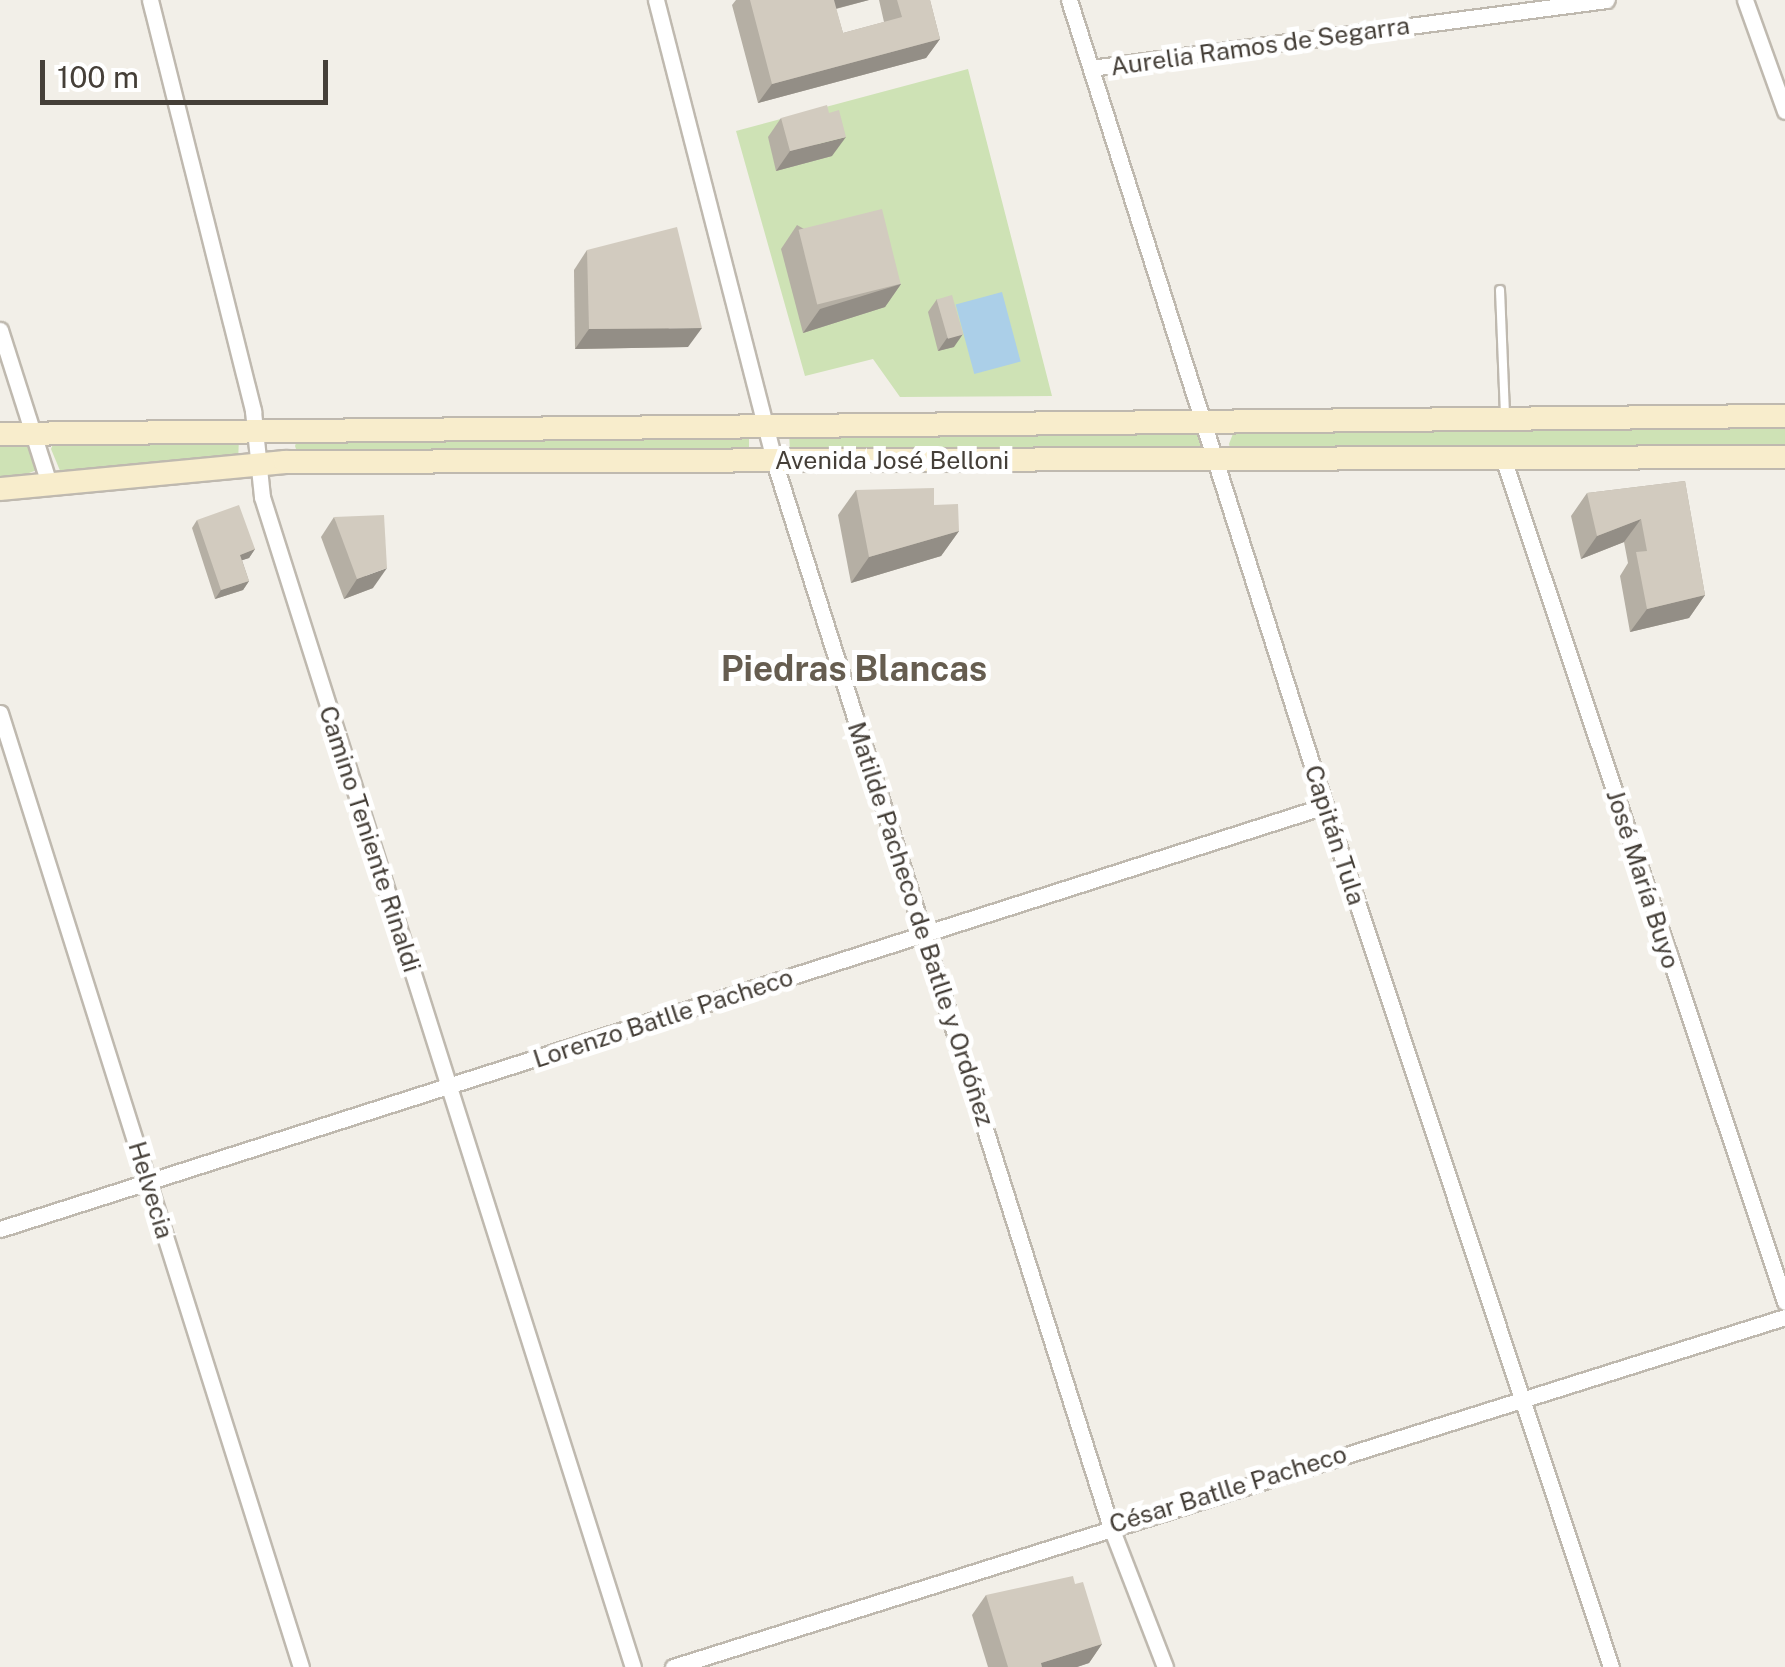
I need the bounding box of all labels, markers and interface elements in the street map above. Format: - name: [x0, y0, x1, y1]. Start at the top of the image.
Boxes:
- street label: Aurelia Ramos de Segarra: [1108, 10, 1412, 82]
- scale bar: [45, 40, 332, 102]
- text: 100 m: [57, 59, 139, 95]
- street label: Avenida José Belloni: [775, 445, 1009, 475]
- district label: Piedras Blancas: [721, 648, 987, 690]
- street label: Camino Teniente Rinaldi: [313, 702, 427, 976]
- street label: Matilde Pacheco de Batlle y Ordóñez: [841, 717, 1001, 1131]
- street label: Capitán Tula: [1298, 761, 1372, 909]
- street label: José María Buyo: [1600, 786, 1686, 972]
- street label: Lorenzo Batlle Pacheco: [529, 962, 797, 1074]
- street label: Helvecia: [122, 1138, 180, 1242]
- street label: César Batlle Pacheco: [1106, 1439, 1350, 1539]

